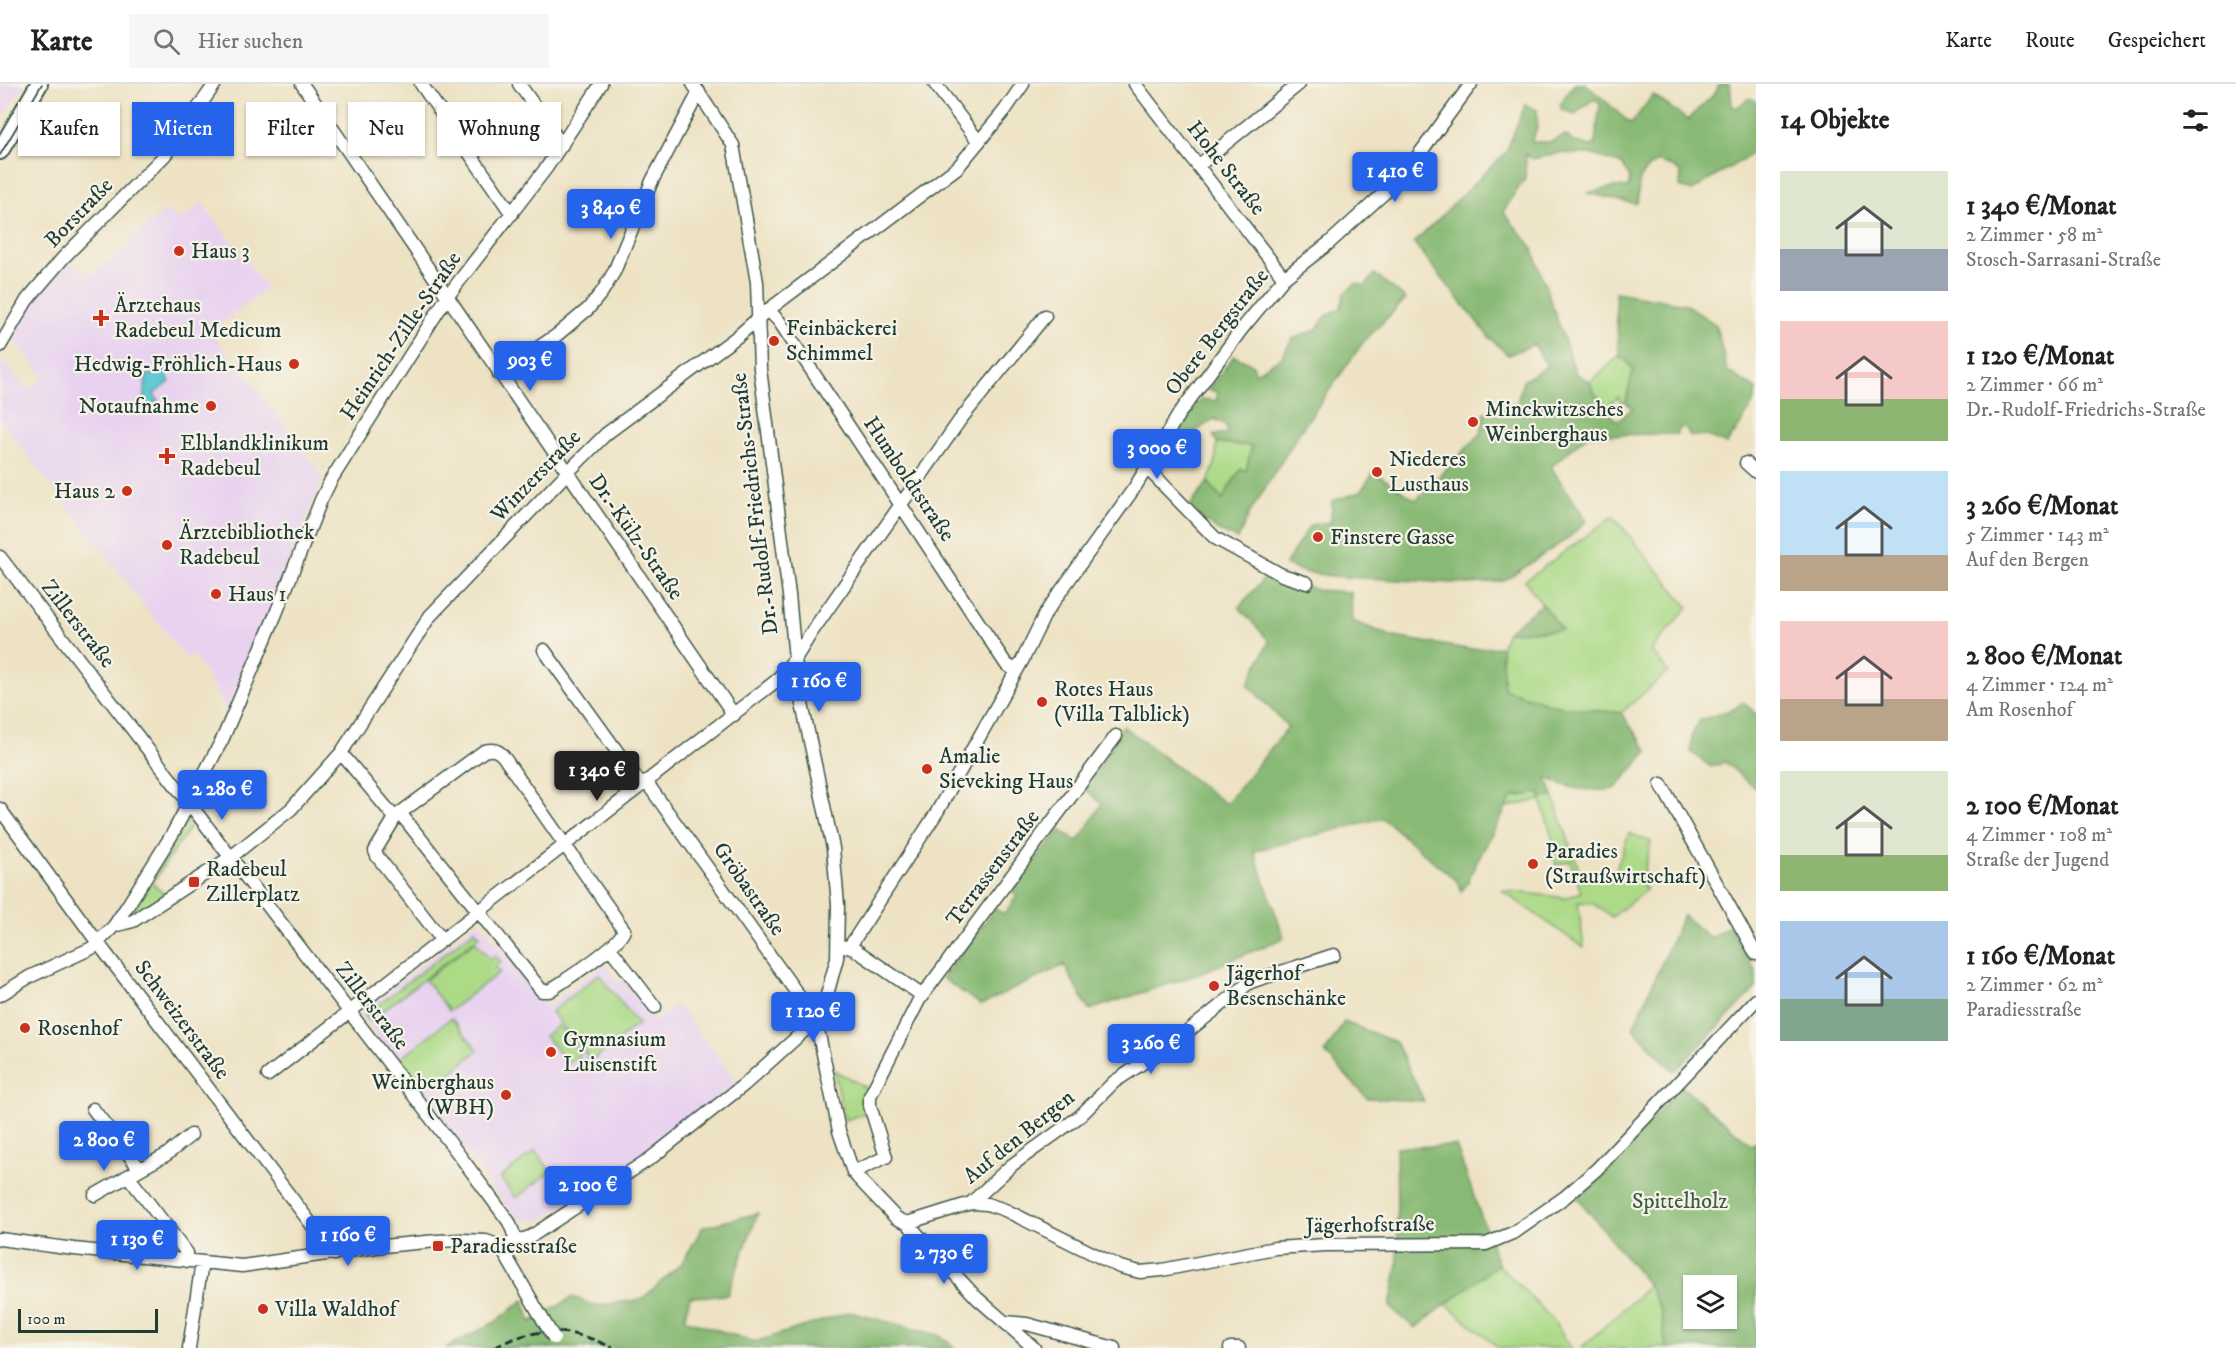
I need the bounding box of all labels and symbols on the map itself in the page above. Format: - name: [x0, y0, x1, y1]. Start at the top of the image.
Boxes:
- street label: Hohe Straße: [1181, 115, 1271, 221]
- pin: 1 410 €: [1340, 152, 1450, 203]
- street label: Borstraße: [39, 172, 119, 254]
- pin: 3 840 €: [556, 189, 666, 240]
- place label: Haus 3: [191, 238, 250, 265]
- marker: Haus 3: [172, 244, 186, 258]
- street label: Heinrich-Zille-Straße: [335, 246, 467, 426]
- street label: Obere Bergstraße: [1159, 263, 1275, 401]
- place label: Ärztehaus Radebeul Medicum: [114, 292, 282, 344]
- marker: Ärztehaus Radebeul Medicum: [92, 309, 110, 327]
- place label: Feinbäckerei Schimmel: [786, 315, 897, 367]
- marker: Feinbäckerei Schimmel: [767, 334, 781, 348]
- pin: 903 €: [488, 341, 572, 392]
- place label: Hedwig-Fröhlich-Haus: [74, 351, 282, 378]
- marker: Hedwig-Fröhlich-Haus: [287, 357, 301, 371]
- street label: Dr.-Rudolf-Friedrichs-Straße: [726, 371, 784, 637]
- place label: Notaufnahme: [79, 393, 199, 420]
- place label: Minckwitzsches Weinberghaus: [1484, 396, 1624, 448]
- marker: Notaufnahme: [204, 399, 218, 413]
- street label: Humboldtstraße: [857, 411, 961, 547]
- marker: Minckwitzsches Weinberghaus: [1466, 415, 1480, 429]
- street label: Winzerstraße: [484, 424, 587, 529]
- pin: 3 000 €: [1102, 429, 1212, 480]
- place label: Elblandklinikum Radebeul: [180, 430, 329, 482]
- place label: Niederes Lusthaus: [1389, 446, 1469, 498]
- marker: Elblandklinikum Radebeul: [158, 447, 176, 465]
- marker: Niederes Lusthaus: [1370, 465, 1384, 479]
- street label: Dr.-Külz-Straße: [583, 469, 689, 605]
- place label: Haus 2: [54, 478, 115, 505]
- marker: Haus 2: [120, 484, 134, 498]
- place label: Ärztebibliothek Radebeul: [179, 519, 315, 571]
- place label: Finstere Gasse: [1330, 524, 1455, 551]
- marker: Finstere Gasse: [1311, 530, 1325, 544]
- marker: Ärztebibliothek Radebeul: [160, 538, 174, 552]
- street label: Zillerstraße: [35, 574, 121, 674]
- place label: Haus 1: [228, 581, 287, 608]
- marker: Haus 1: [209, 587, 223, 601]
- pin: 1 160 €: [764, 662, 874, 713]
- place label: Rotes Haus (Villa Talblick): [1054, 676, 1190, 728]
- marker: Rotes Haus (Villa Talblick): [1035, 695, 1049, 709]
- place label: Amalie Sieveking Haus: [939, 743, 1073, 795]
- pin: 1 340 €: [542, 751, 652, 802]
- marker: Amalie Sieveking Haus: [920, 762, 934, 776]
- pin: 2 280 €: [167, 770, 277, 821]
- street label: Terrassenstraße: [940, 804, 1046, 932]
- street label: Gröbastraße: [707, 837, 791, 941]
- place label: Paradies (Straußwirtschaft): [1545, 838, 1706, 890]
- place label: Radebeul Zillerplatz: [206, 856, 300, 908]
- marker: Paradies (Straußwirtschaft): [1526, 857, 1540, 871]
- marker: Radebeul Zillerplatz: [187, 875, 201, 889]
- street label: Schweizerstraße: [128, 955, 236, 1085]
- street label: Zillerstraße: [329, 956, 415, 1056]
- place label: Jägerhof Besenschänke: [1224, 960, 1346, 1012]
- marker: Jägerhof Besenschänke: [1207, 979, 1221, 993]
- pin: 1 120 €: [758, 992, 868, 1043]
- place label: Rosenhof: [37, 1015, 123, 1042]
- marker: Rosenhof: [18, 1021, 32, 1035]
- pin: 3 260 €: [1096, 1024, 1206, 1075]
- place label: Gymnasium Luisenstift: [563, 1026, 666, 1078]
- marker: Gymnasium Luisenstift: [544, 1045, 558, 1059]
- place label: Weinberghaus (WBH): [370, 1069, 494, 1121]
- street label: Auf den Bergen: [958, 1084, 1080, 1190]
- marker: Weinberghaus (WBH): [499, 1088, 513, 1102]
- pin: 2 800 €: [49, 1121, 159, 1172]
- pin: 2 100 €: [533, 1166, 643, 1217]
- park label: Spittelholz: [1632, 1188, 1729, 1215]
- street label: Jägerhofstraße: [1303, 1210, 1435, 1240]
- pin: 1 160 €: [293, 1216, 403, 1267]
- pin: 1 130 €: [82, 1220, 192, 1271]
- place label: Paradiesstraße: [450, 1233, 577, 1260]
- pin: 2 730 €: [889, 1234, 999, 1285]
- marker: Paradiesstraße: [431, 1239, 445, 1253]
- place label: Villa Waldhof: [274, 1296, 401, 1323]
- marker: Villa Waldhof: [256, 1302, 270, 1316]
- scale bar: [18, 1306, 158, 1334]

